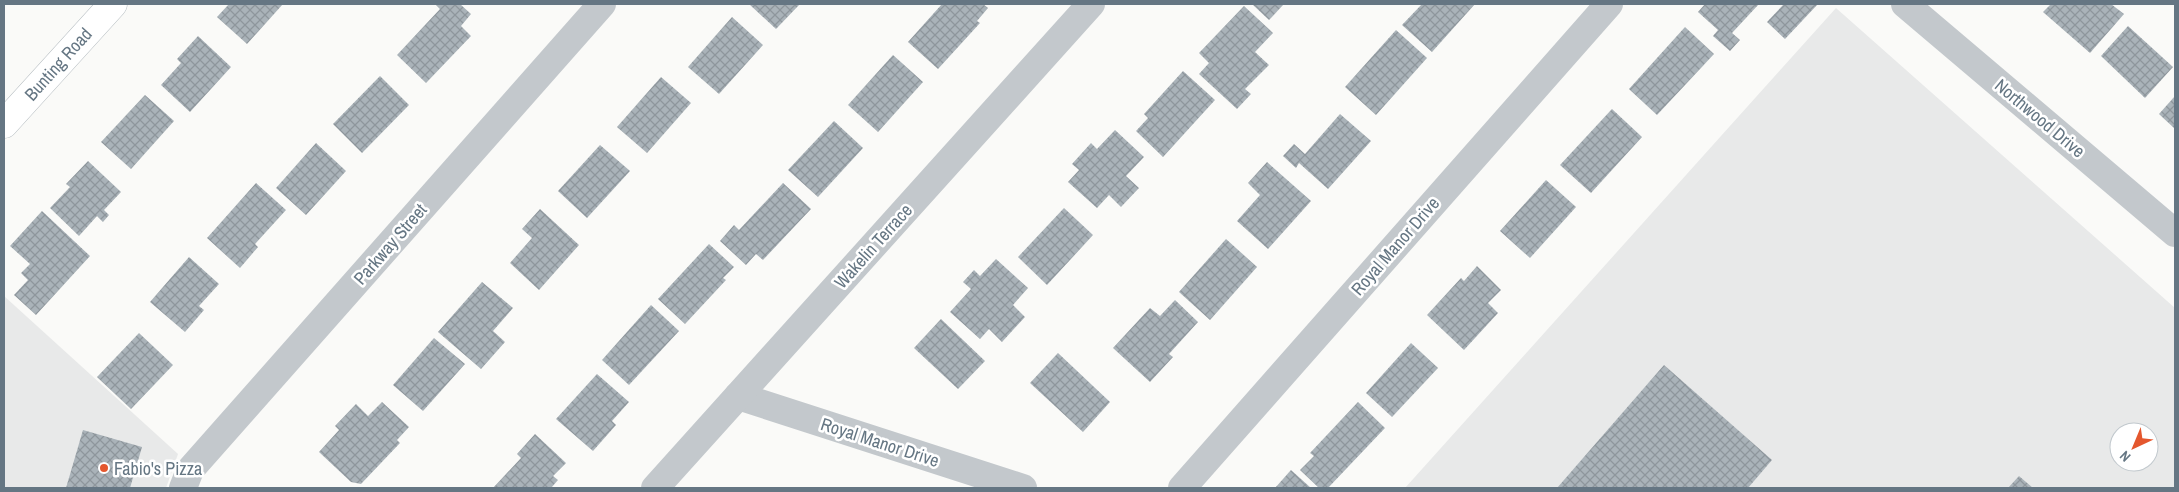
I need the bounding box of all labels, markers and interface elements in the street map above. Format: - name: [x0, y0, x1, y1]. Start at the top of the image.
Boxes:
- street label: Bunting Road: [19, 22, 97, 106]
- street label: Northwood Drive: [1990, 73, 2090, 163]
- street label: Royal Manor Drive: [1345, 191, 1445, 301]
- street label: Parkway Street: [348, 198, 432, 290]
- street label: Wakelin Terrace: [828, 198, 918, 294]
- street label: Royal Manor Drive: [818, 411, 942, 473]
- north arrow: [2109, 422, 2159, 472]
- text: N: [2116, 447, 2134, 466]
- place label: Fabio's Pizza: [114, 456, 202, 481]
- marker: Fabio's Pizza: [98, 462, 110, 474]

